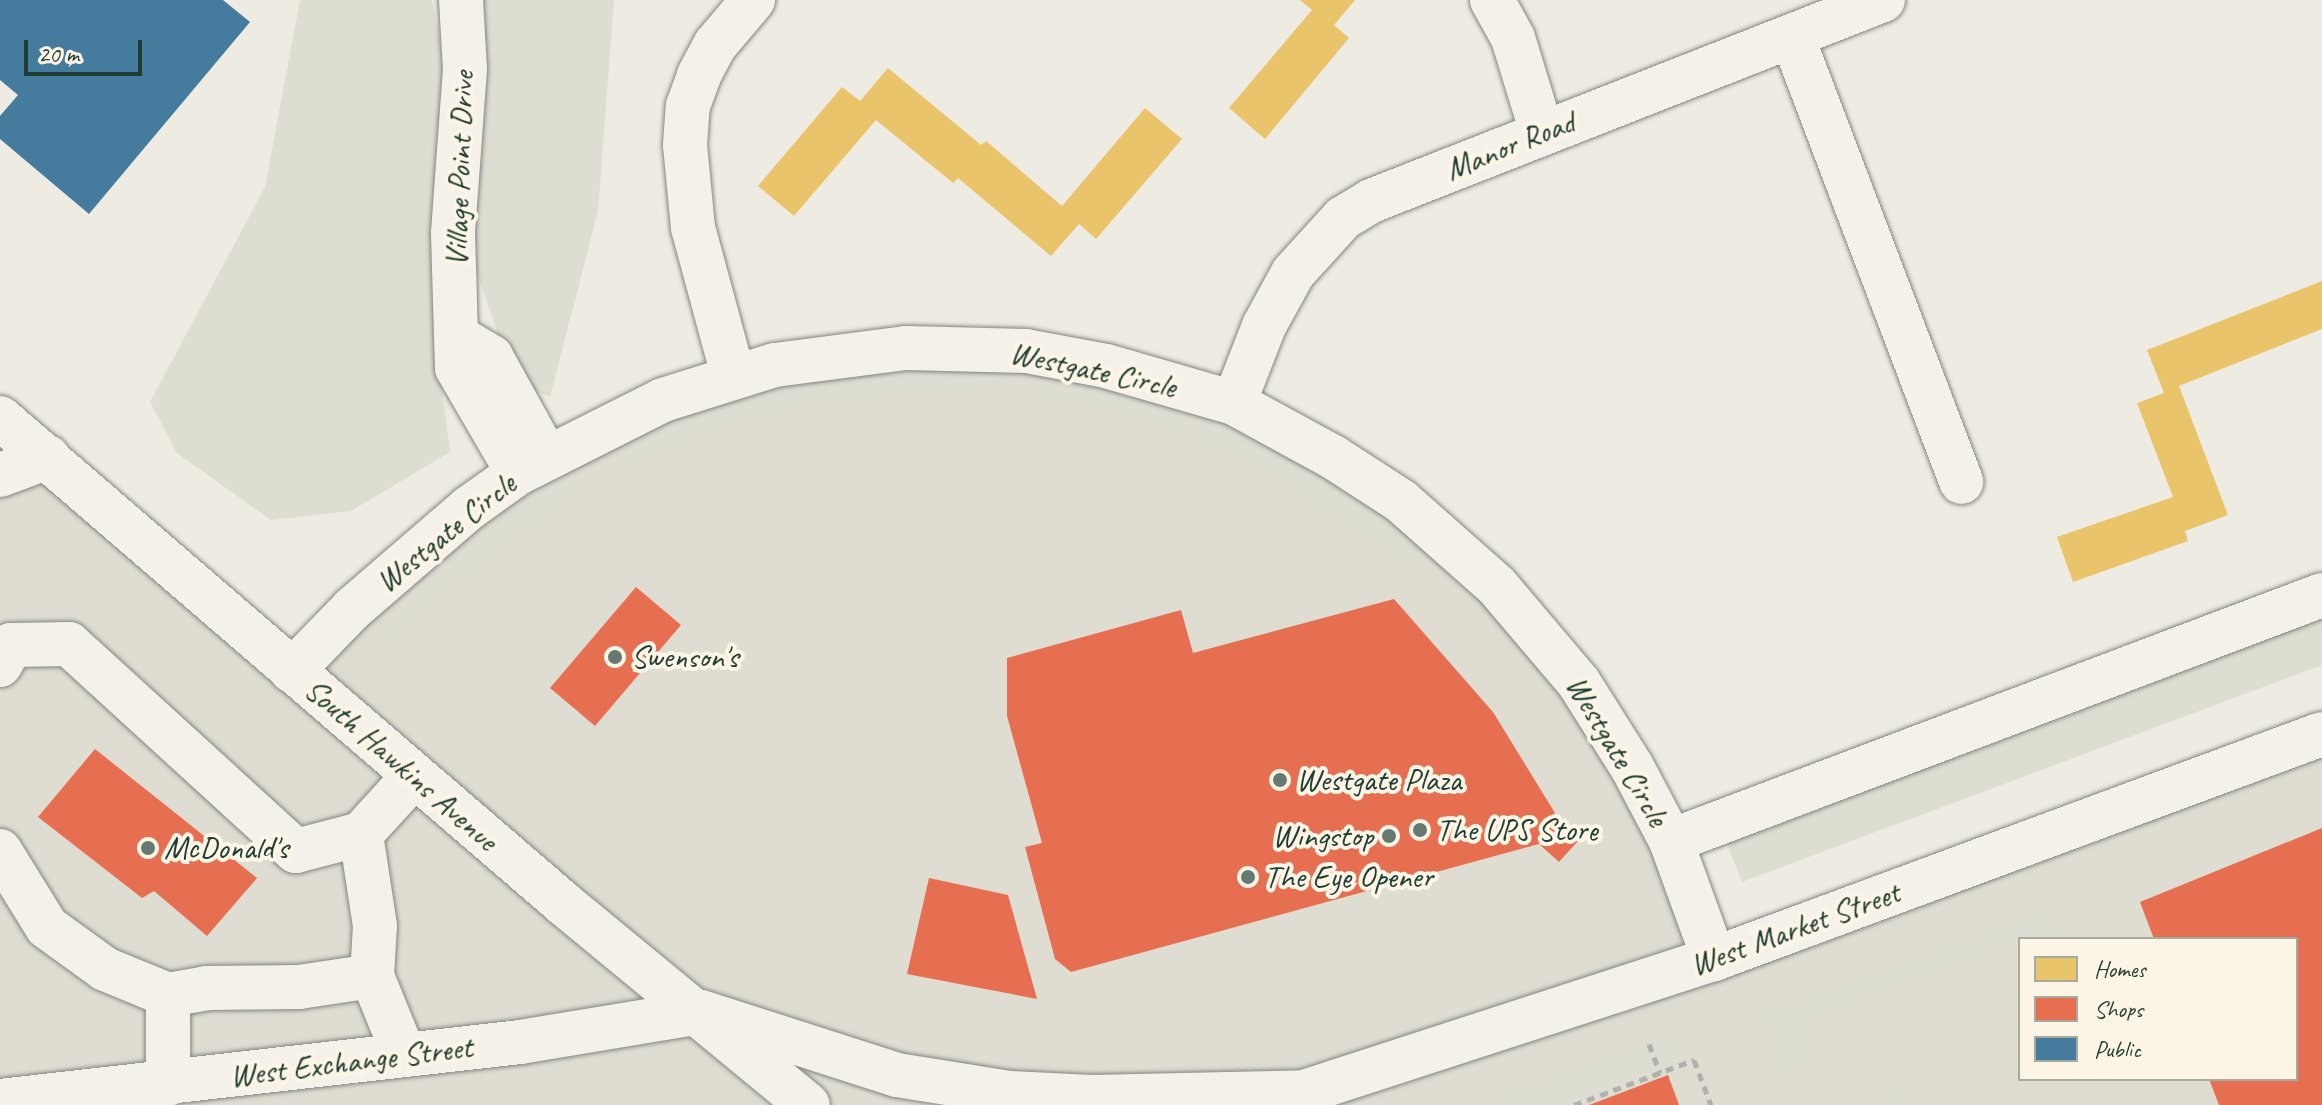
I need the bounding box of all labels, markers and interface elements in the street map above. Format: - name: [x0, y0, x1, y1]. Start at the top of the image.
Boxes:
- scale bar: [28, 24, 146, 74]
- text: 20 m: [38, 39, 79, 69]
- street label: Village Point Drive: [437, 70, 483, 268]
- street label: Manor Road: [1440, 103, 1580, 189]
- street label: Westgate Circle: [1007, 334, 1179, 406]
- street label: Westgate Circle: [369, 465, 523, 601]
- place label: Swenson's: [631, 638, 738, 676]
- marker: Swenson's: [606, 648, 624, 666]
- street label: Westgate Circle: [1557, 669, 1677, 833]
- street label: South Hawkins Avenue: [296, 671, 506, 859]
- place label: Westgate Plaza: [1296, 761, 1462, 799]
- marker: Westgate Plaza: [1271, 771, 1289, 789]
- place label: The UPS Store: [1436, 811, 1597, 849]
- place label: Wingstop: [1272, 817, 1373, 855]
- marker: The UPS Store: [1411, 821, 1429, 839]
- marker: Wingstop: [1380, 827, 1398, 845]
- place label: McDonald's: [164, 829, 288, 867]
- marker: McDonald's: [139, 839, 157, 857]
- place label: The Eye Opener: [1264, 858, 1433, 896]
- marker: The Eye Opener: [1239, 868, 1257, 886]
- street label: West Market Street: [1684, 873, 1906, 985]
- legend: [2018, 937, 2298, 1081]
- text: Homes: [2094, 954, 2145, 984]
- text: Shops: [2094, 994, 2143, 1024]
- street label: West Exchange Street: [227, 1028, 475, 1096]
- text: Public: [2094, 1034, 2141, 1064]

